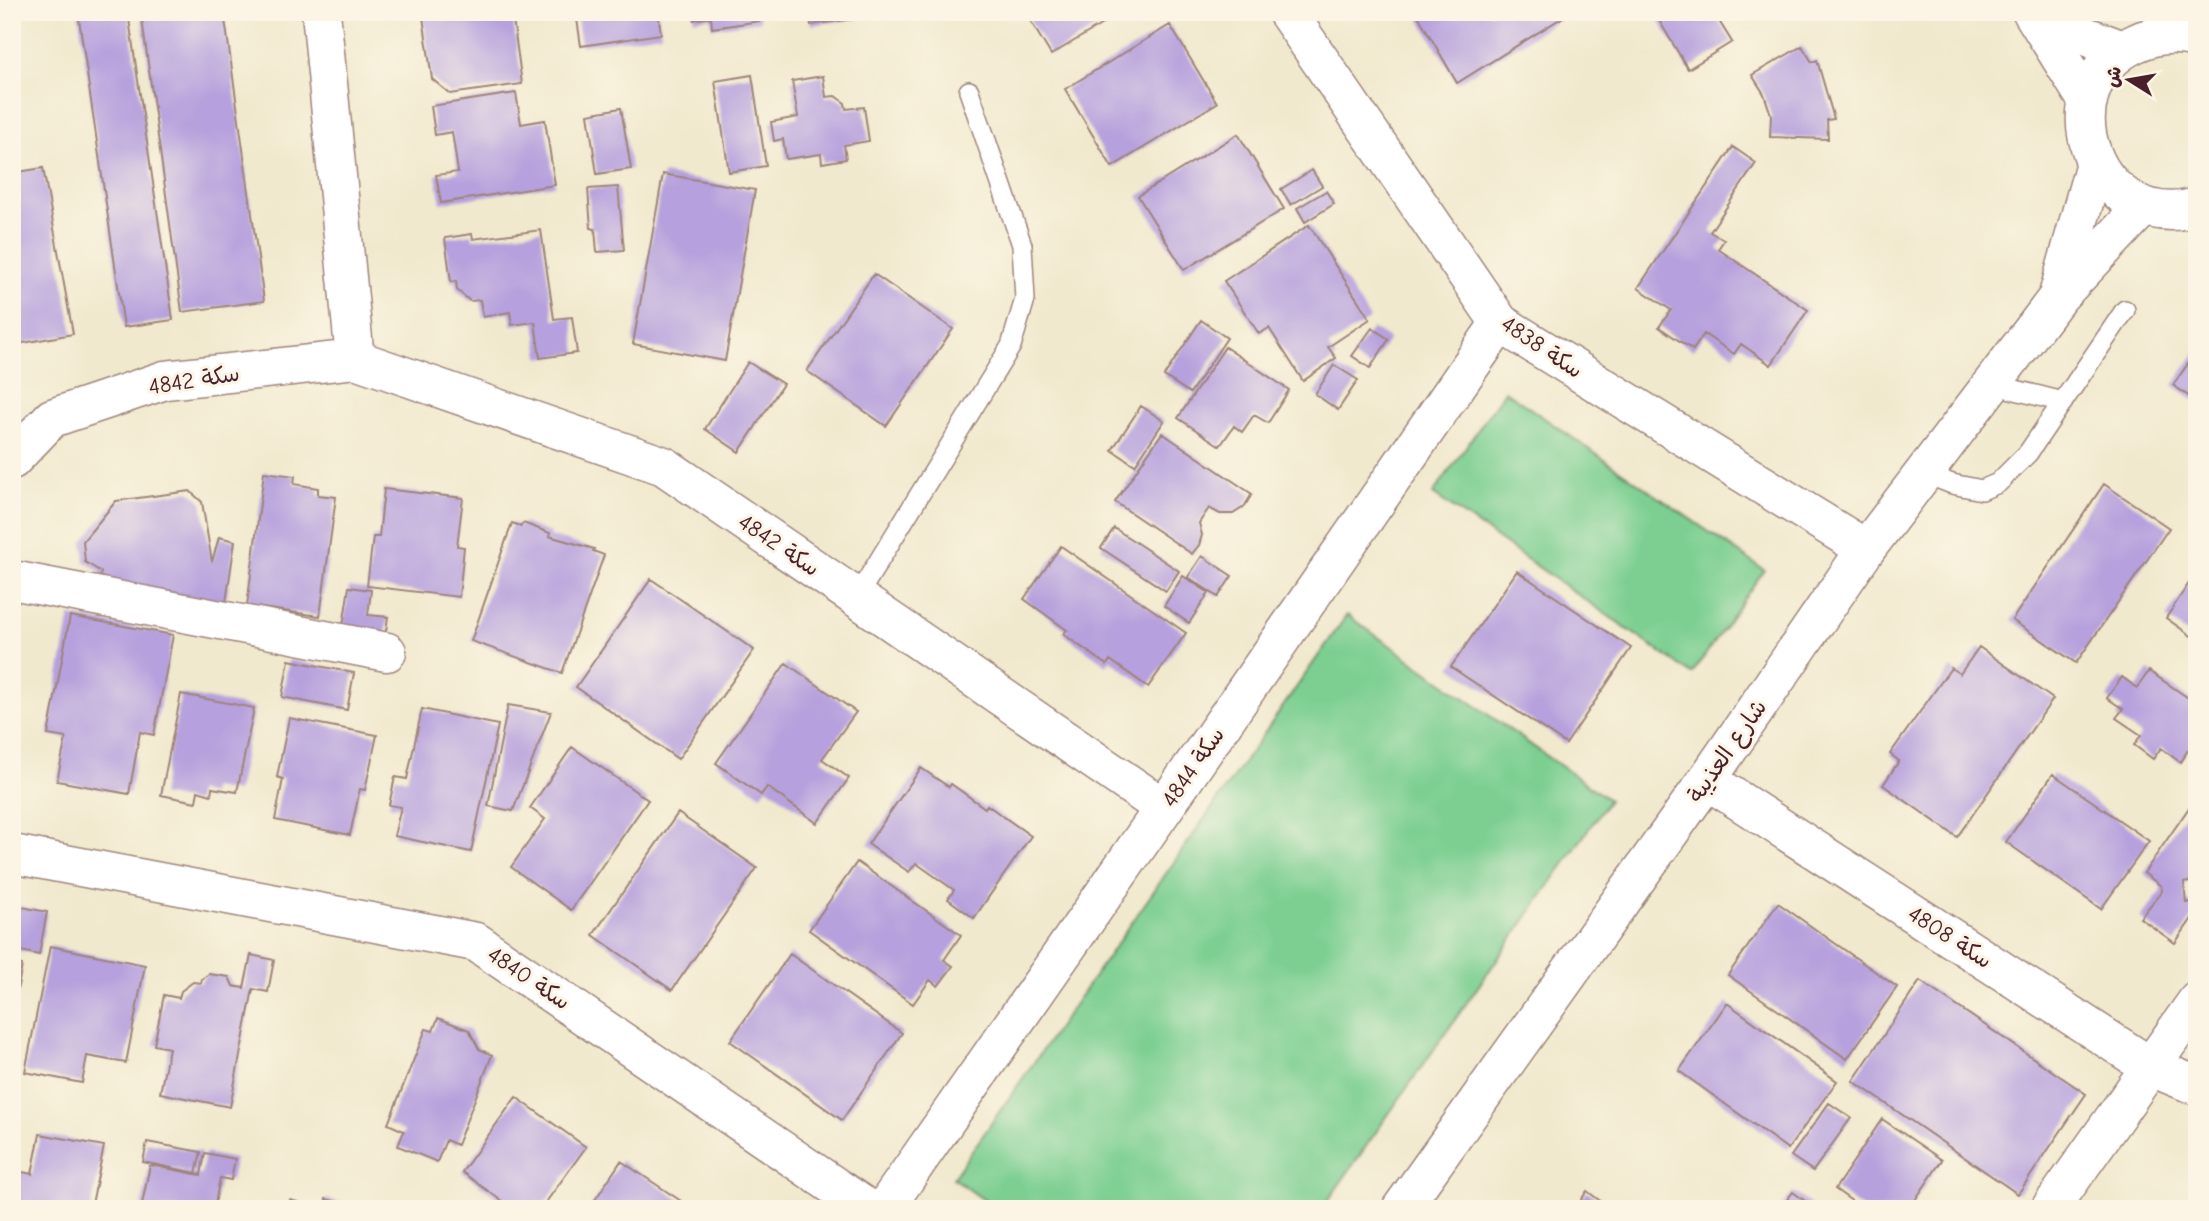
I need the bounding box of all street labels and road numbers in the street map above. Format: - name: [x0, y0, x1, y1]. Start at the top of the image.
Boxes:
- street label: سكة 4838: [1496, 310, 1588, 384]
- street label: سكة 4842: [146, 359, 242, 401]
- street label: سكة 4842: [733, 508, 825, 582]
- street label: شارع العذيبة: [1682, 694, 1774, 809]
- street label: سكة 4844: [1156, 722, 1230, 812]
- street label: سكة 4808: [1903, 900, 1997, 974]
- street label: سكة 4840: [482, 940, 576, 1016]

